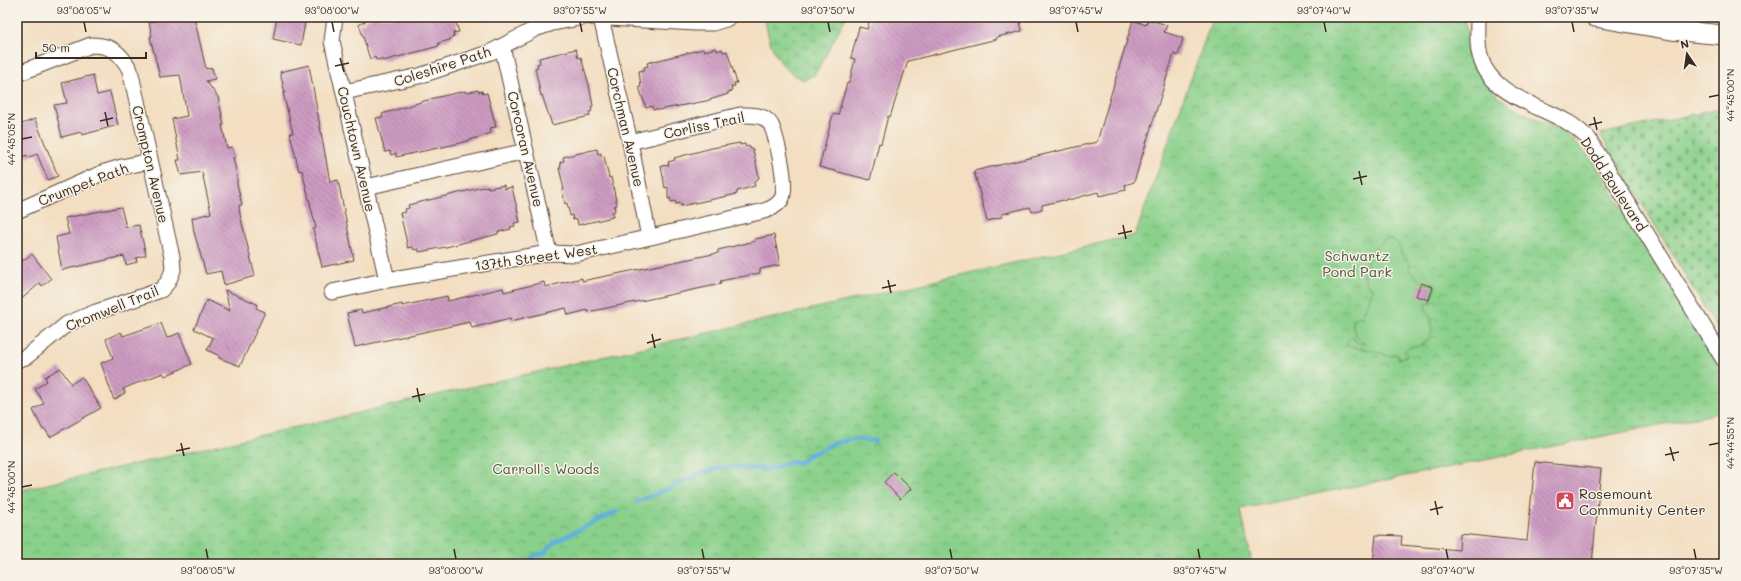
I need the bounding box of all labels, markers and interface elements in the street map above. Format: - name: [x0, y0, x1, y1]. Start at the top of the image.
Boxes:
- text: 93°08'05"W: [57, 3, 111, 17]
- text: 93°08'00"W: [305, 3, 360, 17]
- text: 93°07'55"W: [553, 3, 607, 17]
- text: 93°07'50"W: [801, 3, 855, 17]
- text: 93°07'45"W: [1049, 3, 1103, 17]
- text: 93°07'40"W: [1297, 3, 1351, 17]
- text: 93°07'35"W: [1545, 3, 1599, 17]
- scale bar: [36, 34, 146, 60]
- north arrow: [1667, 34, 1707, 74]
- text: N: [1679, 36, 1690, 52]
- text: 50 m: [42, 39, 70, 55]
- street label: Coleshire Path: [391, 41, 493, 91]
- street label: Corchman Avenue: [603, 65, 649, 189]
- text: 44°45'00"N: [1723, 69, 1737, 121]
- street label: Couchtown Avenue: [333, 84, 381, 214]
- street label: Corcoran Avenue: [503, 89, 549, 209]
- street label: Crompton Avenue: [128, 103, 174, 225]
- street label: Corliss Trail: [662, 107, 746, 143]
- text: 44°45'05"N: [4, 113, 18, 165]
- street label: Dodd Boulevard: [1576, 133, 1652, 235]
- street label: Crumpet Path: [35, 158, 131, 210]
- street label: 137th Street West: [473, 239, 599, 275]
- park label: Schwartz Pond Park: [1322, 246, 1392, 281]
- street label: Cromwell Trail: [63, 281, 161, 335]
- text: 44°44'55"N: [1723, 417, 1737, 469]
- park label: Carroll's Woods: [492, 459, 600, 478]
- text: 44°45'00"N: [4, 461, 18, 513]
- place label: Rosemount Community Center: [1579, 484, 1706, 519]
- public building icon: Rosemount Community Center: [1554, 490, 1576, 512]
- text: 93°08'05"W: [181, 563, 235, 577]
- text: 93°08'00"W: [429, 563, 484, 577]
- text: 93°07'55"W: [677, 563, 731, 577]
- text: 93°07'50"W: [925, 563, 979, 577]
- text: 93°07'45"W: [1173, 563, 1227, 577]
- text: 93°07'40"W: [1421, 563, 1475, 577]
- text: 93°07'35"W: [1669, 563, 1723, 577]

